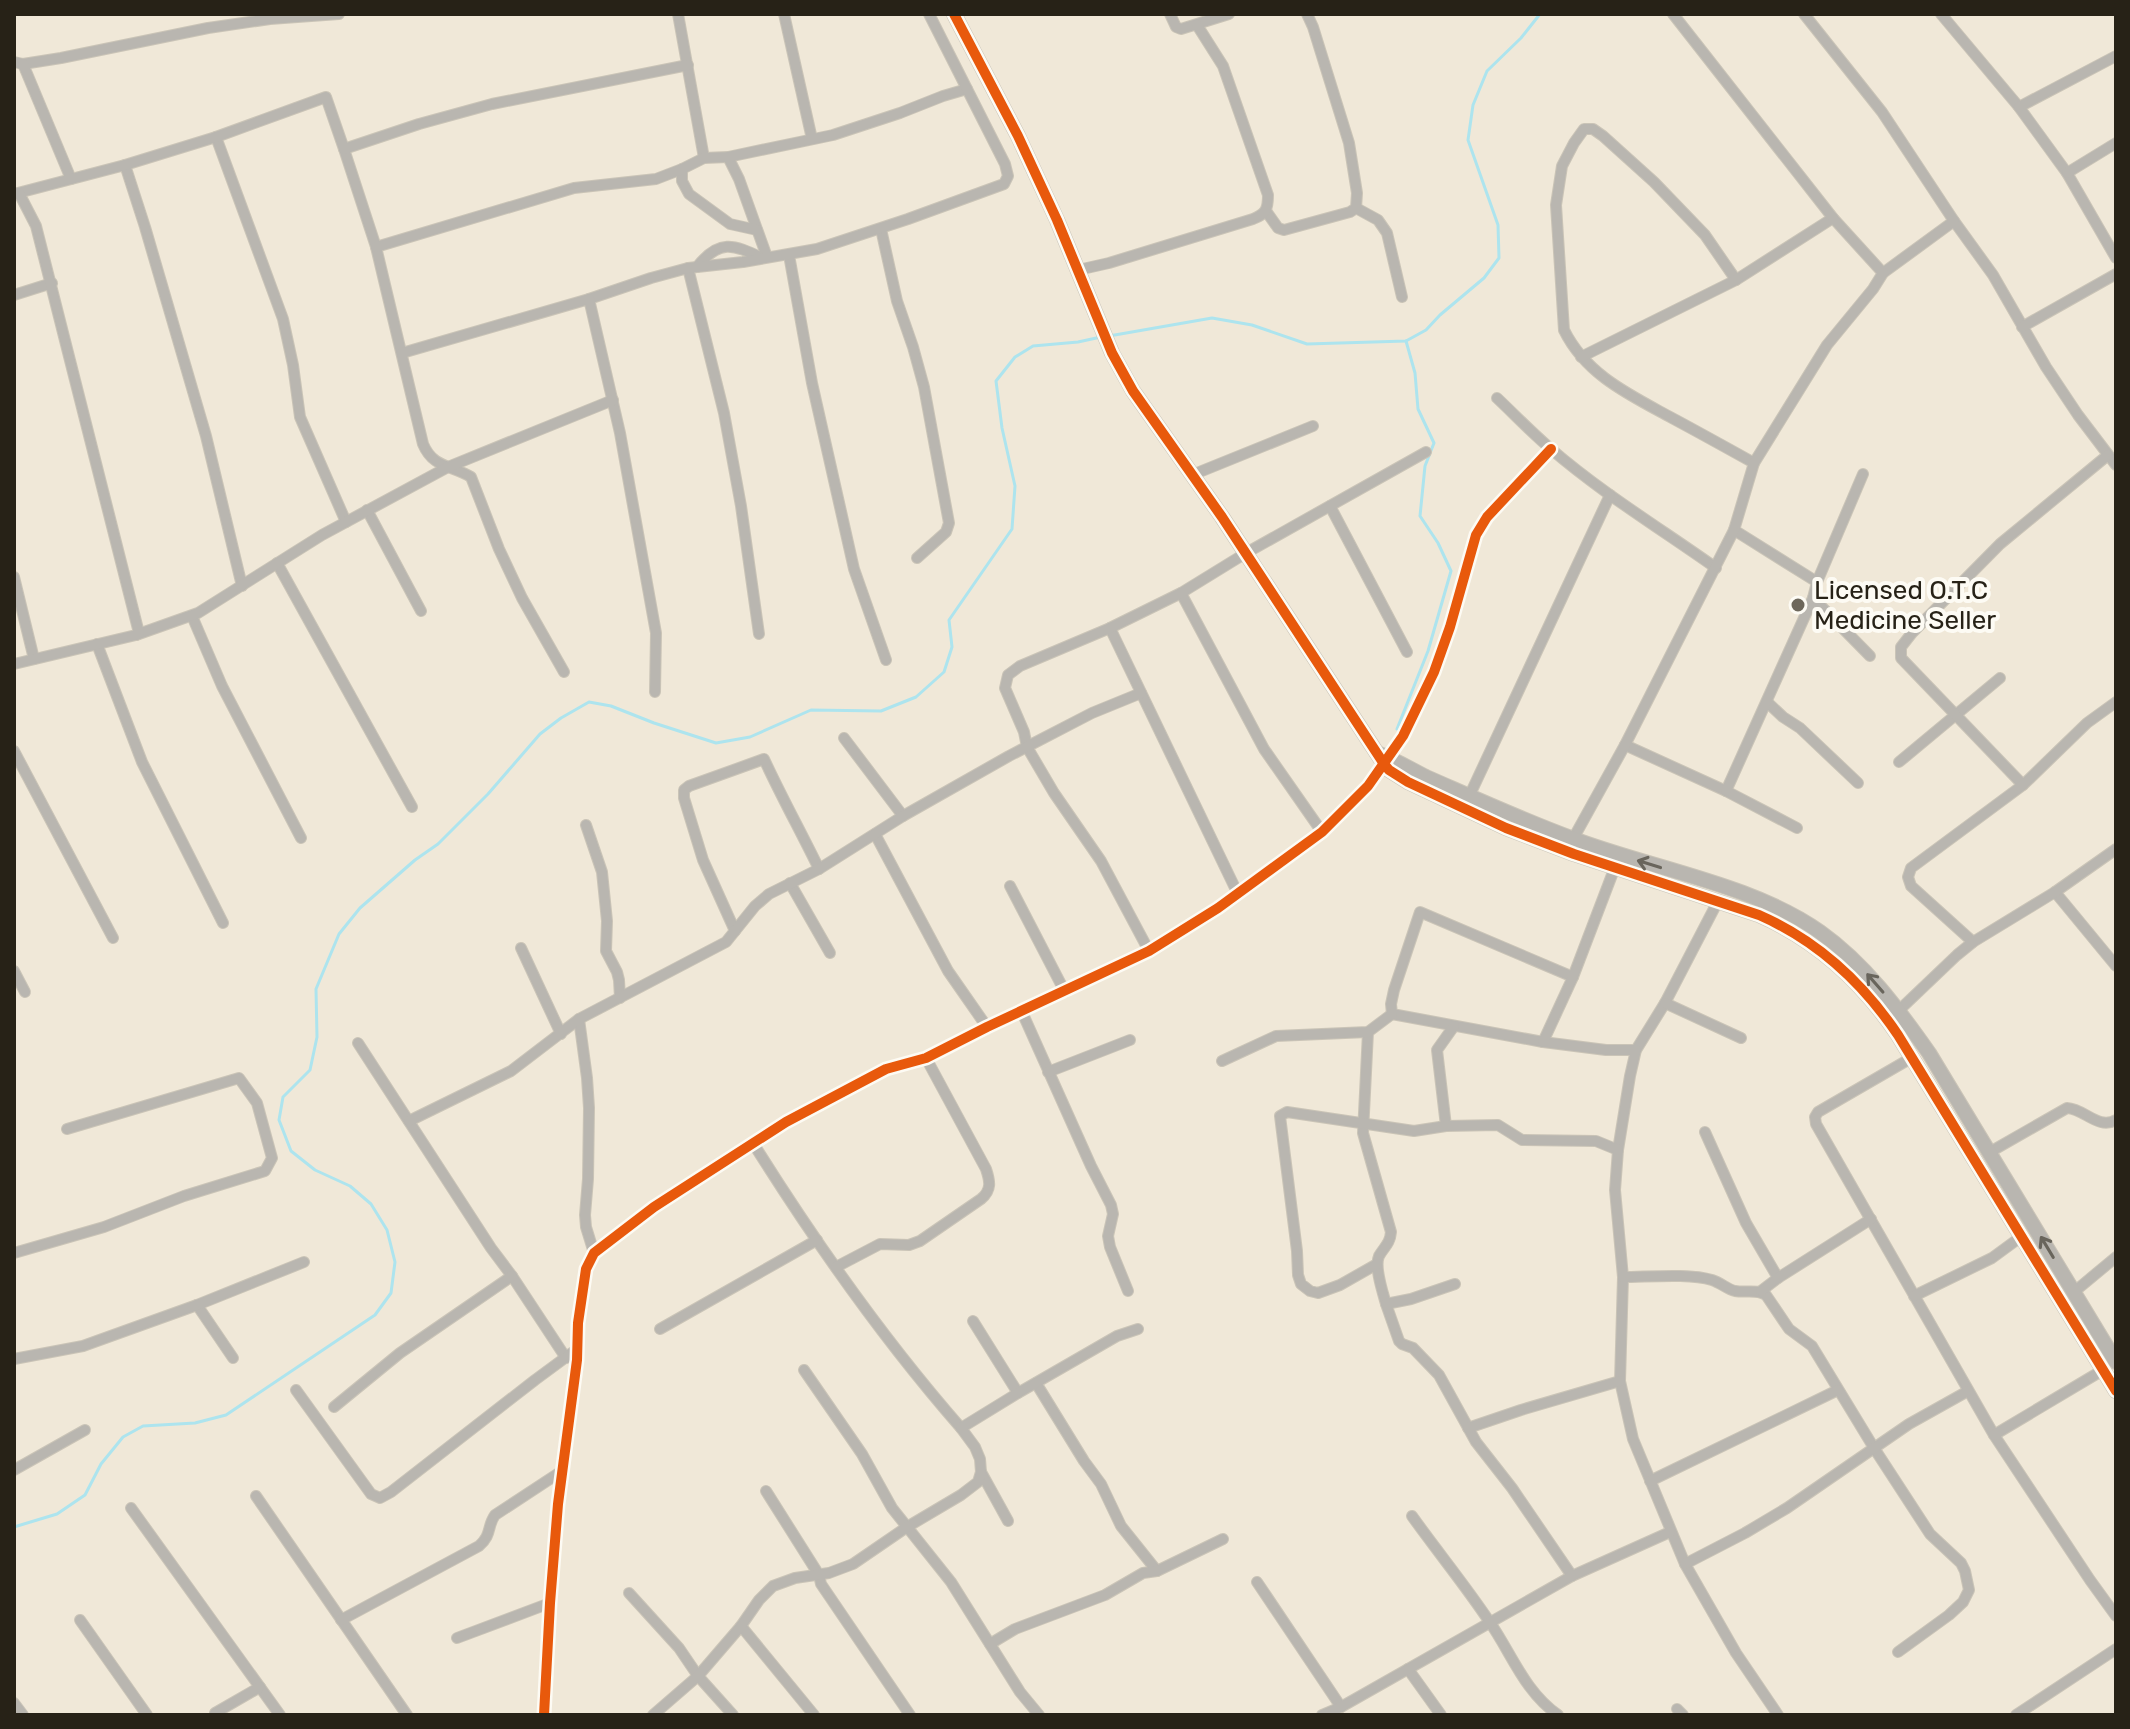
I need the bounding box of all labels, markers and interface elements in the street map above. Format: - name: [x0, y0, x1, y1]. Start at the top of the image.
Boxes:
- place label: Licensed O.T.C Medicine Seller: [1814, 575, 1996, 636]
- marker: Licensed O.T.C Medicine Seller: [1789, 596, 1807, 614]
- one-way arrow: [1636, 856, 1662, 871]
- one-way arrow: [1866, 973, 1884, 994]
- one-way arrow: [2039, 1236, 2055, 1259]

